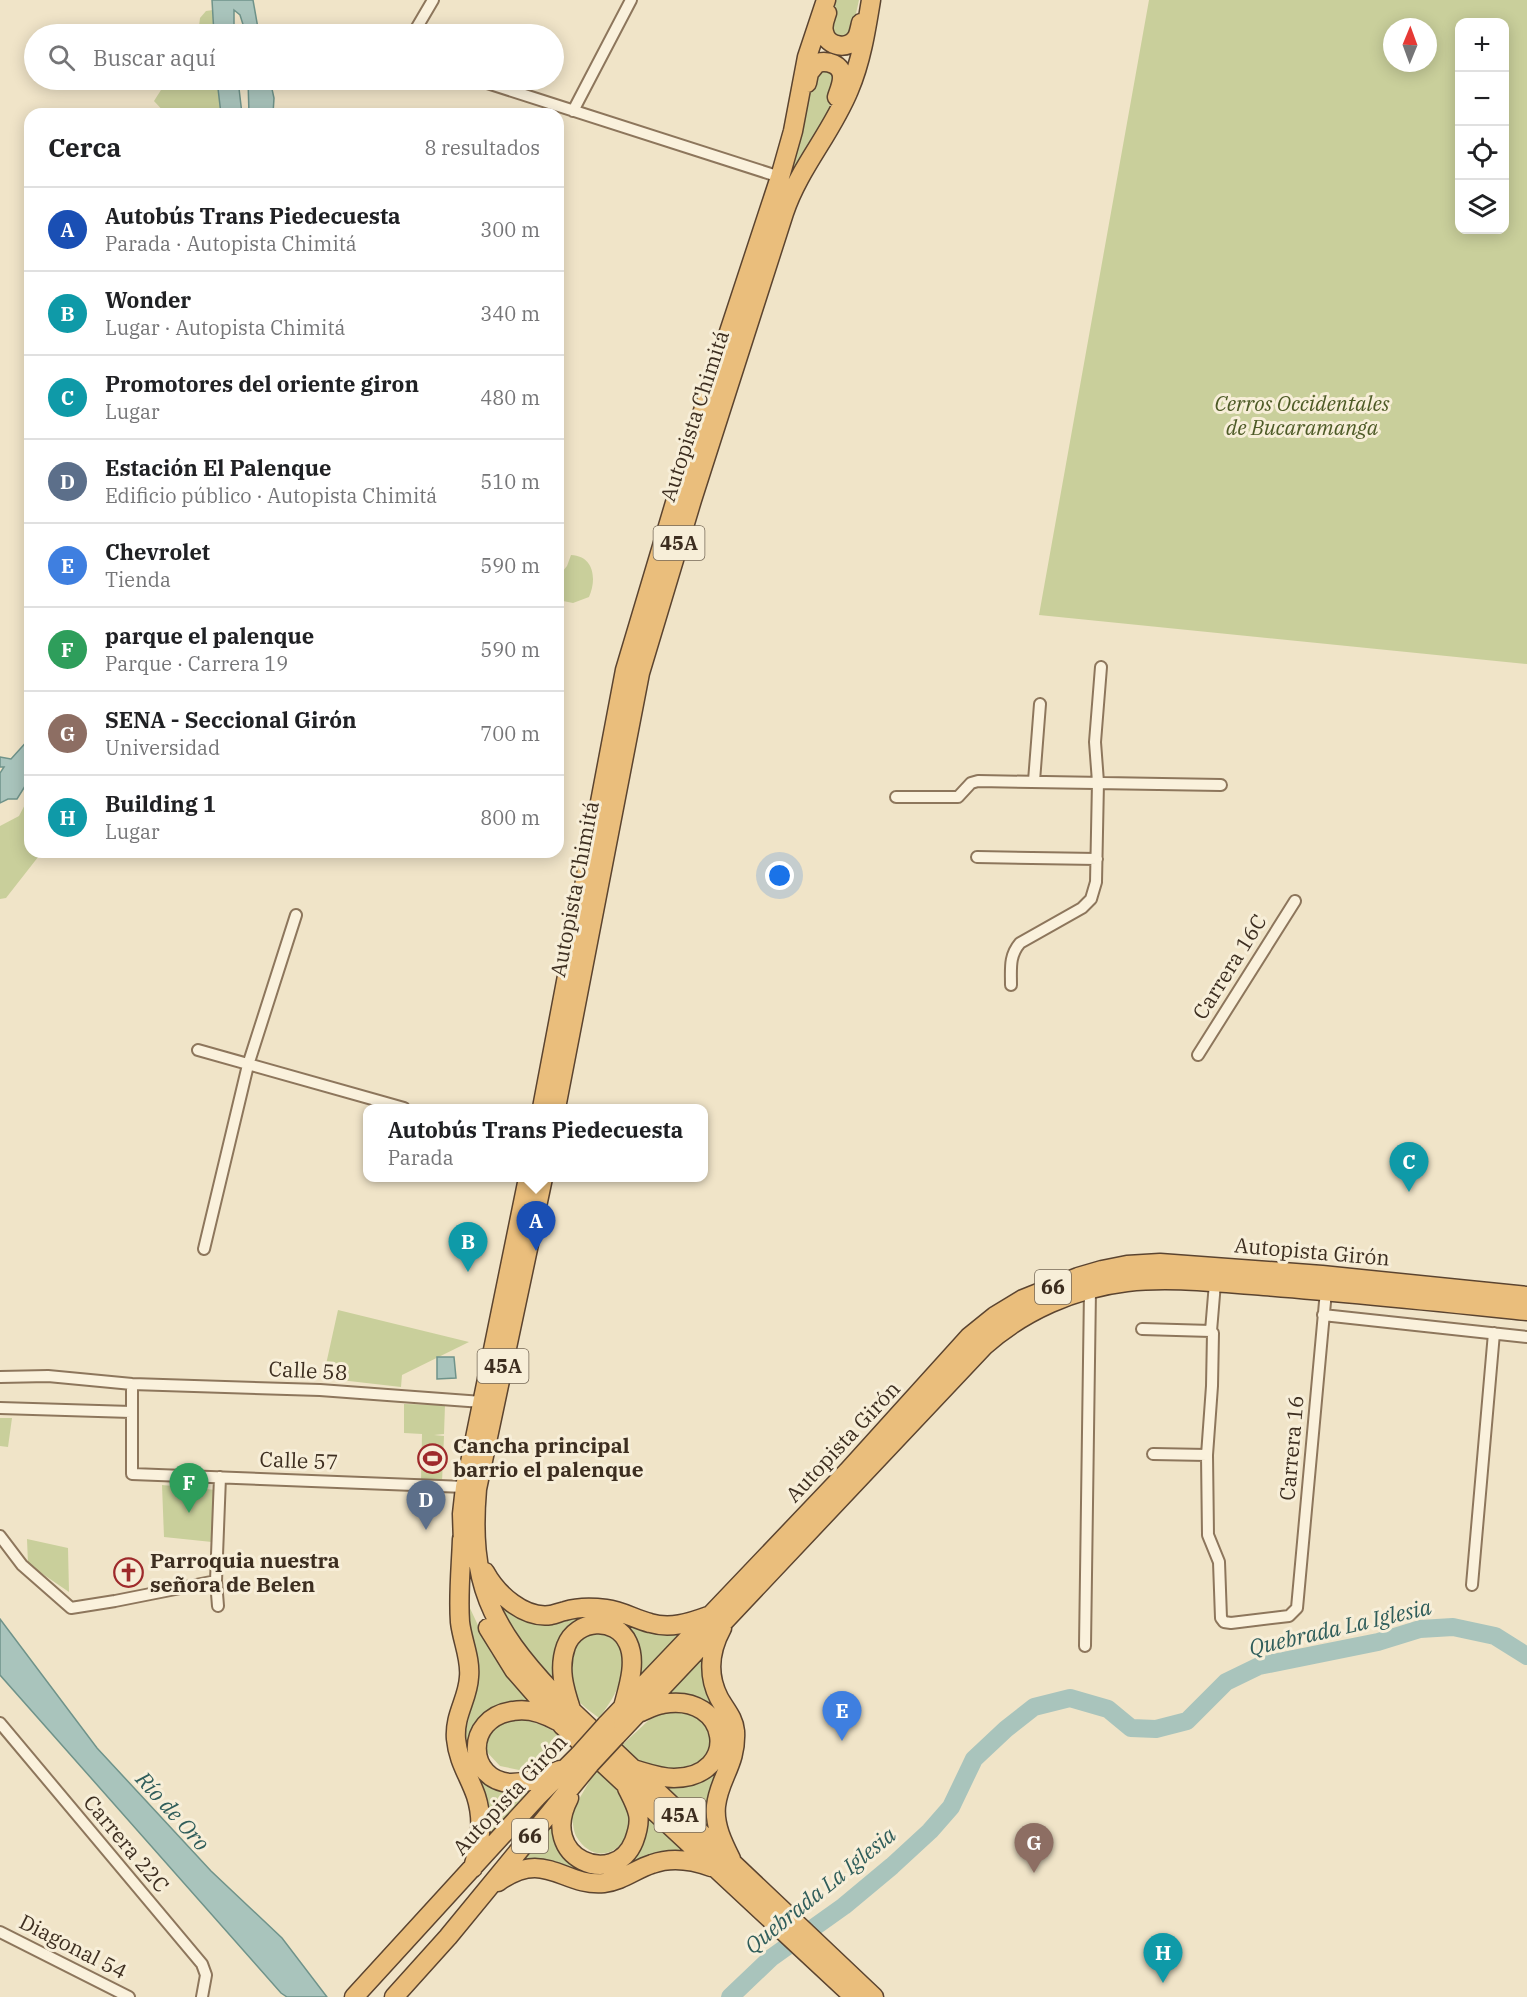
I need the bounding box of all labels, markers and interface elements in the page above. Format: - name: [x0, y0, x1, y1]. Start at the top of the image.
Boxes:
- north arrow: [1383, 18, 1437, 72]
- map controls: [1455, 18, 1509, 234]
- button: +: [1455, 18, 1509, 72]
- search box: [24, 24, 564, 90]
- icon: search: [45, 41, 78, 74]
- text: Buscar aquí: [93, 43, 216, 72]
- button: −: [1455, 72, 1509, 126]
- button: locate: [1455, 126, 1509, 180]
- text: Cerca: [48, 130, 121, 164]
- text: 8 resultados: [424, 134, 540, 161]
- button: layers: [1455, 180, 1509, 234]
- text: Autobús Trans Piedecuesta: [105, 201, 401, 230]
- text: A: [61, 216, 74, 243]
- text: 300 m: [480, 216, 540, 243]
- text: Parada · Autopista Chimitá: [105, 230, 357, 257]
- text: Wonder: [105, 285, 191, 314]
- text: B: [60, 300, 75, 327]
- text: 340 m: [480, 300, 540, 327]
- text: Lugar · Autopista Chimitá: [105, 314, 345, 341]
- street label: Autopista Chimitá: [653, 327, 735, 505]
- text: Promotores del oriente giron: [105, 369, 419, 398]
- text: C: [61, 384, 74, 411]
- text: 480 m: [480, 384, 540, 411]
- park label: Cerros Occidentales de Bucaramanga: [1214, 389, 1390, 441]
- text: Lugar: [105, 398, 160, 425]
- text: Estación El Palenque: [105, 453, 332, 482]
- text: D: [60, 468, 75, 495]
- text: 510 m: [480, 468, 540, 495]
- text: Edificio público · Autopista Chimitá: [105, 482, 437, 509]
- road number: 45A: [654, 526, 704, 560]
- text: Chevrolet: [105, 537, 210, 566]
- text: E: [61, 552, 74, 579]
- text: 590 m: [480, 552, 540, 579]
- text: Tienda: [105, 566, 171, 593]
- text: parque el palenque: [105, 621, 314, 650]
- text: F: [61, 636, 74, 663]
- text: 590 m: [480, 636, 540, 663]
- text: Parque · Carrera 19: [105, 650, 288, 677]
- text: SENA - Seccional Girón: [105, 705, 357, 734]
- text: G: [60, 720, 75, 747]
- text: 700 m: [480, 720, 540, 747]
- text: Universidad: [105, 734, 220, 761]
- text: Building 1: [105, 789, 216, 818]
- street label: Autopista Chimitá: [543, 799, 605, 979]
- text: H: [59, 804, 76, 831]
- text: 800 m: [480, 804, 540, 831]
- text: Lugar: [105, 818, 160, 845]
- your location: [765, 861, 794, 890]
- street label: Carrera 16C: [1186, 908, 1273, 1024]
- popup: [363, 1104, 708, 1182]
- text: Autobús Trans Piedecuesta: [388, 1115, 683, 1144]
- pin: C: [1390, 1142, 1428, 1192]
- text: Parada: [388, 1144, 454, 1171]
- pin: A: [516, 1202, 556, 1251]
- pin: B: [448, 1222, 488, 1272]
- street label: Autopista Girón: [1233, 1230, 1391, 1272]
- road number: 66: [1035, 1270, 1071, 1304]
- road number: 45A: [478, 1349, 528, 1383]
- street label: Calle 58: [268, 1354, 348, 1386]
- street label: Autopista Girón: [779, 1375, 906, 1508]
- street label: Carrera 16: [1272, 1394, 1310, 1502]
- place label: Cancha principal barrio el palenque: [453, 1431, 644, 1483]
- sports icon: Cancha principal barrio el palenque: [416, 1442, 448, 1474]
- street label: Calle 57: [259, 1445, 339, 1475]
- pin: F: [170, 1464, 208, 1513]
- pin: D: [406, 1480, 446, 1530]
- place label: Parroquia nuestra señora de Belen: [150, 1546, 340, 1598]
- church icon: Parroquia nuestra señora de Belen: [113, 1557, 145, 1589]
- water label: Quebrada La Iglesia: [1246, 1591, 1434, 1662]
- pin: E: [822, 1692, 862, 1741]
- street label: Autopista Girón: [446, 1728, 573, 1861]
- water label: Río de Oro: [129, 1764, 217, 1857]
- street label: Carrera 22C: [78, 1789, 176, 1898]
- road number: 45A: [654, 1798, 706, 1832]
- road number: 66: [512, 1819, 548, 1853]
- water label: Quebrada La Iglesia: [738, 1820, 901, 1960]
- pin: G: [1014, 1824, 1054, 1873]
- street label: Diagonal 54: [15, 1907, 132, 1985]
- pin: H: [1144, 1934, 1182, 1983]

